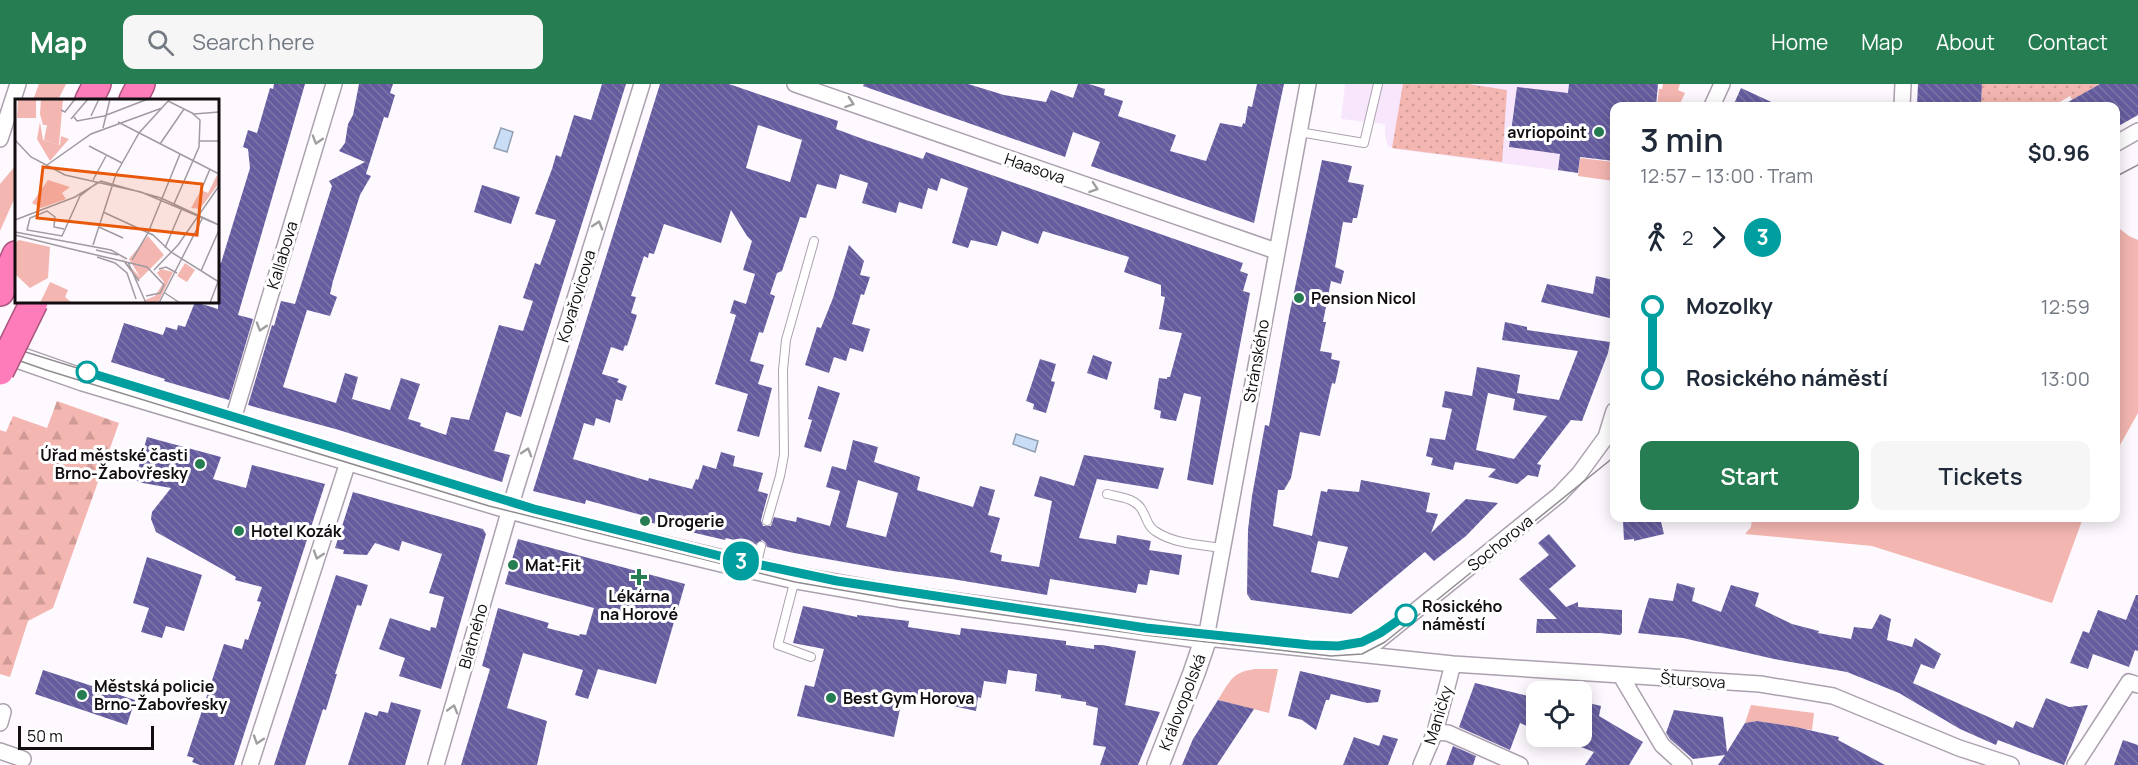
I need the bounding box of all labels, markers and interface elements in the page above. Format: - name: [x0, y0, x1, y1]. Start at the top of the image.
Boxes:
- search box: [123, 15, 543, 69]
- text: Map: [30, 23, 87, 61]
- icon: search: [144, 26, 177, 59]
- text: Search here: [192, 27, 315, 57]
- text: Home: [1771, 28, 1828, 56]
- text: Map: [1861, 28, 1903, 56]
- text: About: [1936, 28, 1995, 56]
- text: Contact: [2028, 28, 2108, 56]
- one-way arrow: [844, 96, 855, 109]
- inset map: [15, 99, 219, 303]
- text: 3 min: [1640, 117, 1724, 162]
- place label: avriopoint: [1507, 121, 1587, 143]
- marker: avriopoint: [1592, 125, 1606, 139]
- one-way arrow: [312, 134, 324, 145]
- text: $0.96: [2028, 138, 2090, 168]
- street label: Haasova: [1002, 147, 1068, 189]
- text: 12:57 – 13:00 · Tram: [1640, 162, 1813, 189]
- one-way arrow: [1088, 180, 1099, 193]
- street label: Kallabova: [261, 218, 303, 292]
- one-way arrow: [591, 220, 603, 231]
- icon: walk: [1640, 221, 1673, 254]
- icon: forward: [1702, 221, 1735, 254]
- text: 3: [1756, 223, 1769, 251]
- text: 2: [1682, 224, 1693, 251]
- street label: Kovařovicova: [552, 247, 600, 345]
- place label: Pension Nicol: [1311, 287, 1416, 309]
- marker: Pension Nicol: [1292, 291, 1306, 305]
- text: Mozolky: [1686, 291, 1773, 321]
- text: 12:59: [2041, 293, 2090, 320]
- street label: Stránského: [1238, 318, 1274, 404]
- one-way arrow: [256, 321, 268, 332]
- unlabelled marker: [76, 361, 98, 383]
- text: Rosického náměstí: [1686, 363, 1888, 393]
- text: 13:00: [2041, 365, 2090, 392]
- button: Start: [1640, 441, 1859, 510]
- button: Tickets: [1871, 441, 2090, 510]
- place label: Úřad městské časti Brno-Žabovřesky: [40, 444, 188, 484]
- one-way arrow: [520, 447, 533, 458]
- marker: Úřad městské časti Brno-Žabovřesky: [193, 457, 207, 471]
- place label: Drogerie: [657, 510, 725, 532]
- street label: Sochorova: [1463, 510, 1537, 576]
- marker: Drogerie: [638, 514, 652, 528]
- place label: Hotel Kozák: [251, 520, 342, 542]
- marker: Hotel Kozák: [232, 524, 246, 538]
- line badge: 3: [722, 542, 760, 580]
- text: 3: [735, 547, 747, 575]
- one-way arrow: [313, 549, 325, 560]
- place label: Mat-Fit: [525, 554, 581, 576]
- marker: Mat-Fit: [506, 558, 520, 572]
- marker: Lékárna na Horové: [632, 570, 646, 584]
- place label: Lékárna na Horové: [600, 585, 678, 625]
- place label: Rosického náměstí: [1422, 595, 1503, 635]
- street label: Blatného: [453, 601, 493, 671]
- marker: Rosického náměstí: [1395, 604, 1417, 626]
- street label: Královopolská: [1153, 650, 1211, 754]
- street label: Štursova: [1660, 667, 1726, 693]
- place label: Městská policie Brno-Žabovřesky: [94, 675, 227, 715]
- map controls: [1526, 681, 1592, 747]
- button: locate: [1526, 681, 1592, 747]
- street label: Maničky: [1419, 682, 1458, 747]
- place label: Best Gym Horova: [843, 687, 975, 709]
- marker: Městská policie Brno-Žabovřesky: [75, 688, 89, 702]
- marker: Best Gym Horova: [824, 691, 838, 705]
- one-way arrow: [445, 704, 458, 714]
- scale bar: [18, 723, 154, 750]
- text: 50 m: [27, 725, 63, 747]
- one-way arrow: [253, 734, 265, 745]

